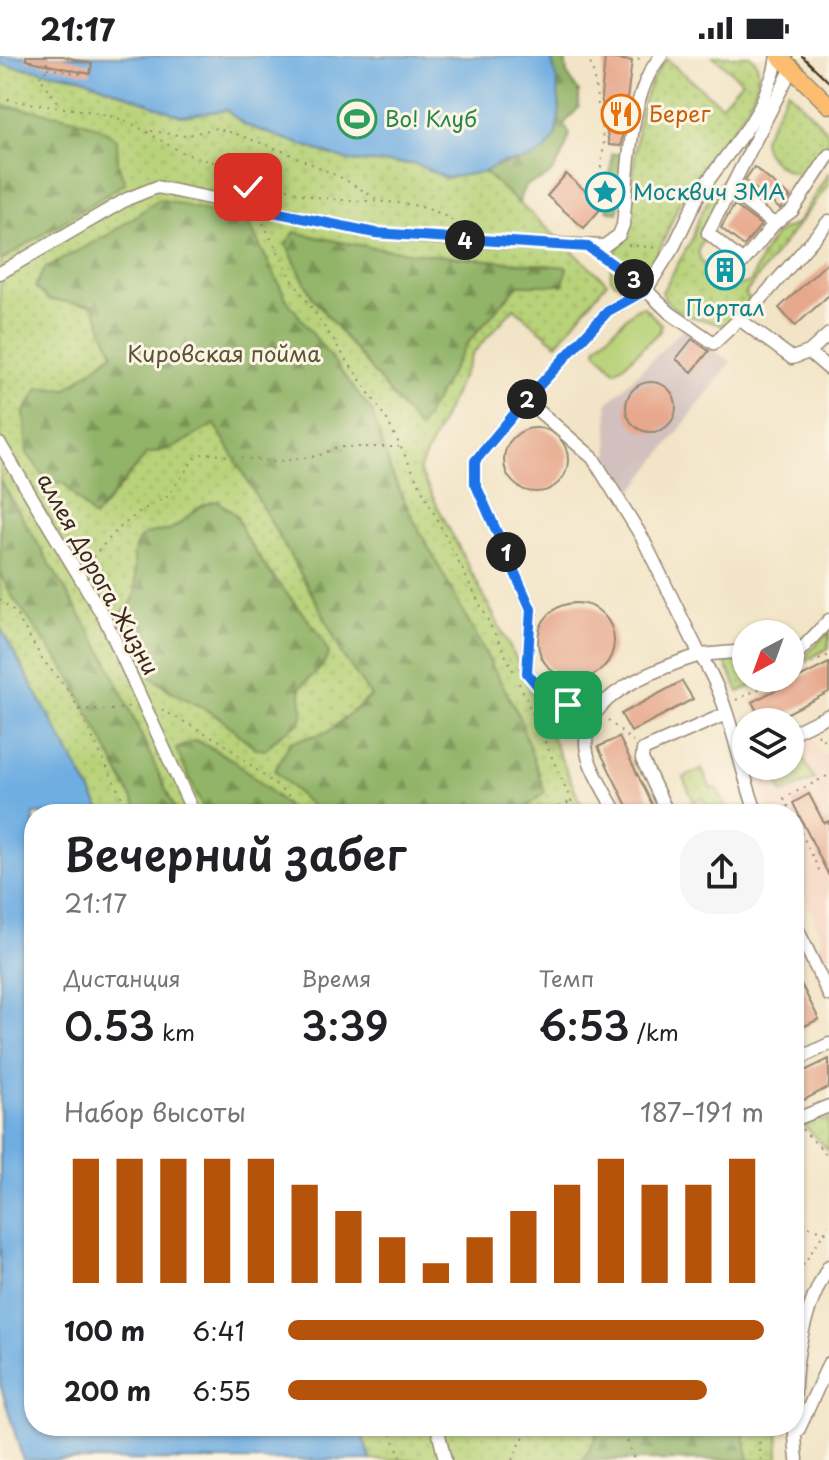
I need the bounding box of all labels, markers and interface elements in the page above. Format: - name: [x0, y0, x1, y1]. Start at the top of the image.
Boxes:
- text: 21:17: [40, 6, 115, 51]
- restaurant icon: Берег: [600, 93, 642, 135]
- place label: Берег: [649, 96, 712, 129]
- sports icon: Во! Клуб: [336, 98, 378, 140]
- place label: Во! Клуб: [385, 101, 477, 134]
- pin: [214, 153, 282, 221]
- icon: check: [226, 165, 270, 209]
- place icon: Москвич ЗМА: [584, 171, 626, 213]
- place label: Москвич ЗМА: [633, 174, 786, 207]
- pin: 4: [445, 220, 485, 260]
- text: 4: [458, 223, 472, 256]
- building icon: Портал: [704, 249, 746, 291]
- pin: 3: [614, 259, 654, 299]
- text: 3: [627, 262, 641, 295]
- place label: Портал: [686, 290, 764, 323]
- park label: Кировская пойма: [127, 336, 321, 369]
- pin: 2: [507, 379, 547, 419]
- text: 2: [519, 382, 535, 415]
- street label: аллея Дорога Жизни: [30, 466, 169, 680]
- pin: 1: [486, 532, 526, 572]
- text: 1: [501, 535, 511, 568]
- north arrow: [732, 620, 804, 692]
- map controls: [732, 620, 804, 780]
- pin: [534, 671, 602, 739]
- icon: arrive: [546, 683, 590, 727]
- button: layers: [732, 708, 804, 780]
- text: Вечерний забег: [64, 820, 406, 886]
- button: share: [680, 830, 764, 914]
- text: 21:17: [64, 883, 127, 922]
- text: Дистанция: [64, 961, 181, 994]
- text: Время: [301, 961, 372, 994]
- text: Темп: [539, 961, 594, 994]
- text: 0.53: [64, 994, 155, 1055]
- text: 3:39: [301, 994, 389, 1055]
- text: 6:53: [539, 994, 630, 1055]
- text: km: [155, 1015, 195, 1048]
- text: /km: [630, 1015, 679, 1048]
- text: Набор высоты: [64, 1092, 246, 1131]
- text: 187–191 m: [640, 1092, 764, 1131]
- text: 100 m: [64, 1311, 145, 1350]
- text: 6:41: [192, 1311, 245, 1350]
- text: 200 m: [64, 1371, 151, 1410]
- text: 6:55: [192, 1371, 251, 1410]

